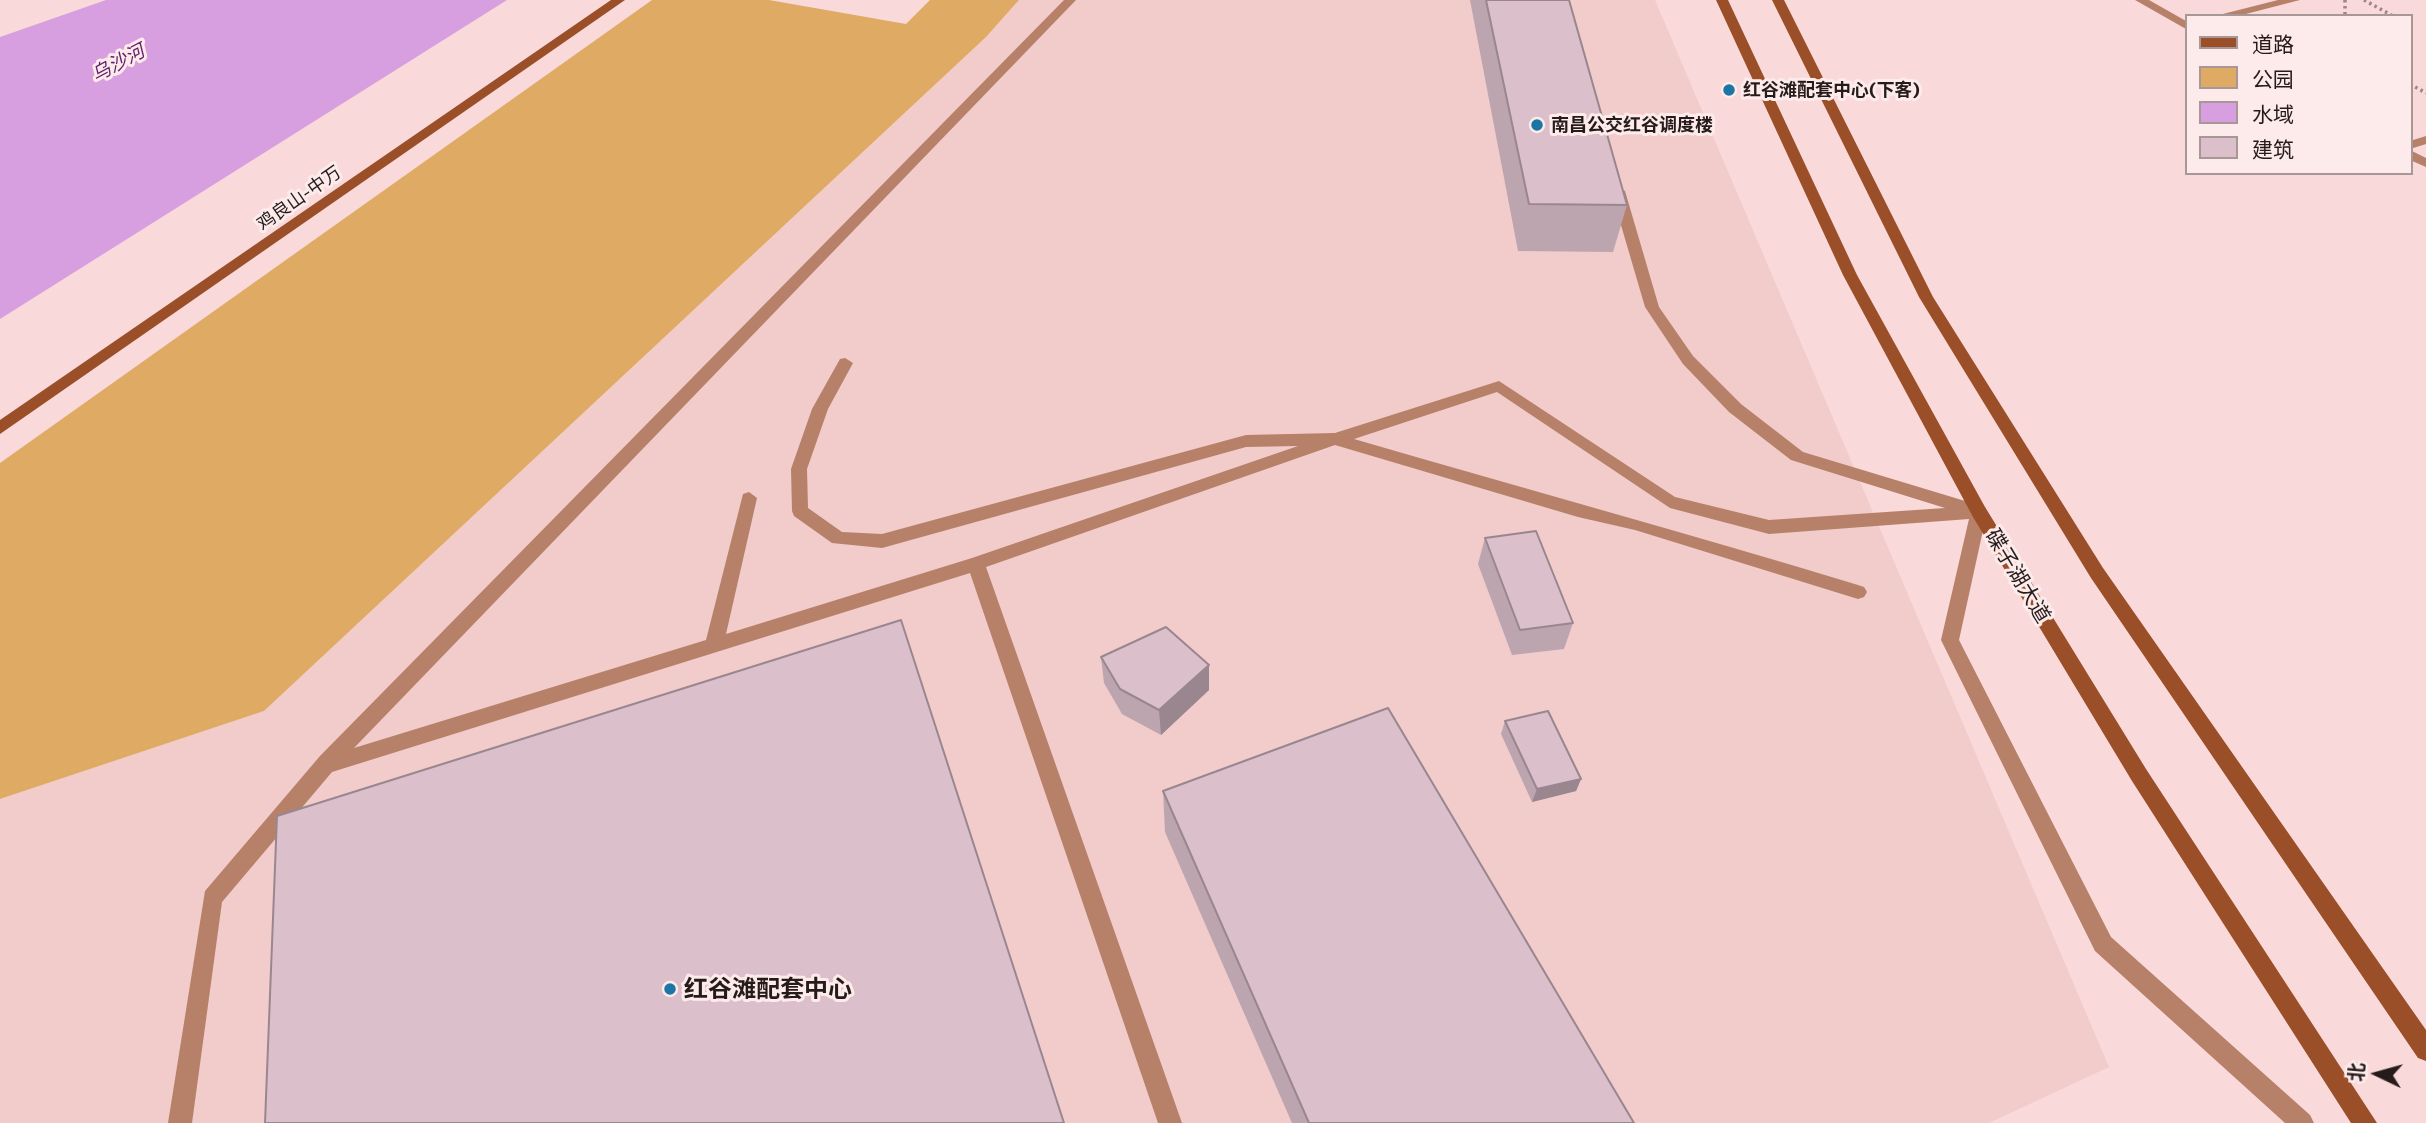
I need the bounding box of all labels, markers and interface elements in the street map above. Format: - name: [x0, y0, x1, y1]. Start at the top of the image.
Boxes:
- legend: [2184, 14, 2412, 175]
- text: 道路: [2252, 31, 2294, 56]
- water label: 乌沙河: [87, 40, 149, 86]
- text: 公园: [2252, 66, 2294, 91]
- place label: 红谷滩配套中心(下客): [1743, 79, 1920, 101]
- marker: 红谷滩配套中心(下客): [1721, 82, 1737, 98]
- text: 水域: [2252, 101, 2294, 126]
- place label: 南昌公交红谷调度楼: [1551, 114, 1713, 136]
- marker: 南昌公交红谷调度楼: [1529, 117, 1545, 133]
- text: 建筑: [2252, 136, 2294, 161]
- street label: 鸡良山-中万: [253, 161, 345, 235]
- street label: 碟子湖大道: [1980, 525, 2056, 627]
- place label: 红谷滩配套中心: [684, 975, 852, 1003]
- marker: 红谷滩配套中心: [662, 981, 678, 997]
- north arrow: [2342, 1039, 2412, 1109]
- text: 北: [2343, 1062, 2368, 1083]

